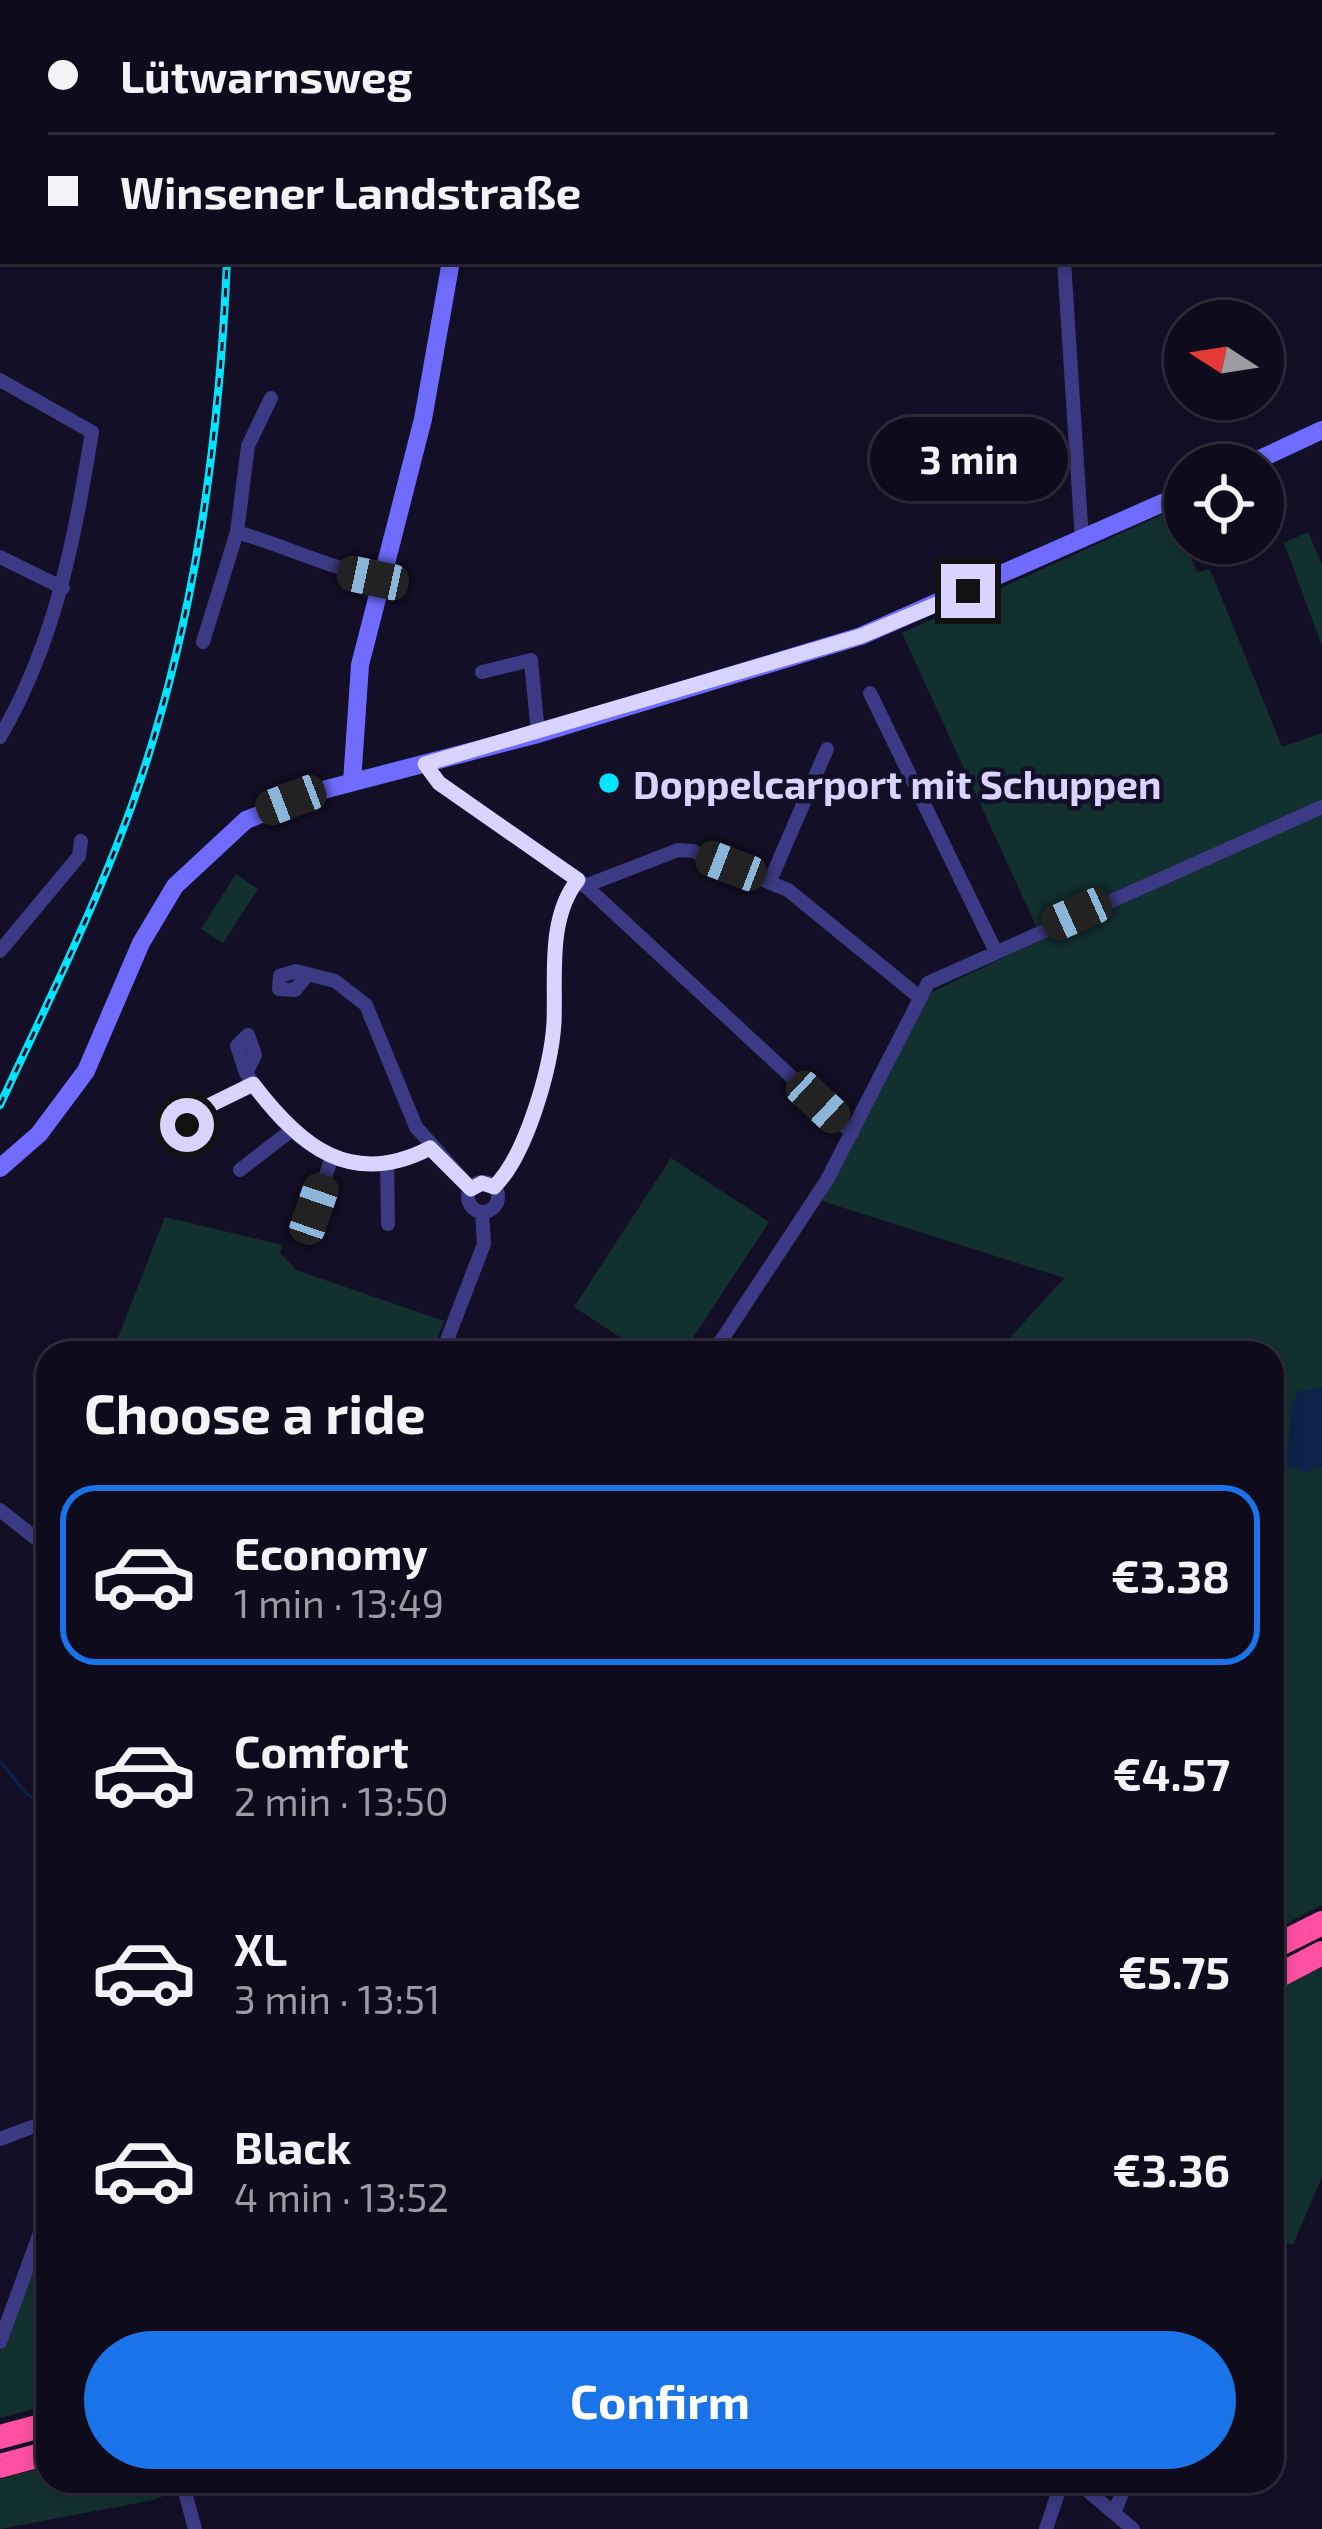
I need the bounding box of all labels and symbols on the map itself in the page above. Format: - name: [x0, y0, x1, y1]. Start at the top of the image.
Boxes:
- north arrow: [1164, 300, 1284, 420]
- callout: 3 min: [869, 417, 1067, 501]
- car: [334, 553, 412, 603]
- route end: [941, 564, 995, 618]
- place label: Doppelcarport mit Schuppen: [633, 760, 1162, 807]
- car: [251, 770, 331, 830]
- marker: Doppelcarport mit Schuppen: [596, 770, 622, 796]
- car: [691, 836, 771, 896]
- car: [1037, 883, 1117, 945]
- car: [779, 1064, 857, 1140]
- route start: [160, 1098, 214, 1152]
- car: [285, 1169, 343, 1249]

